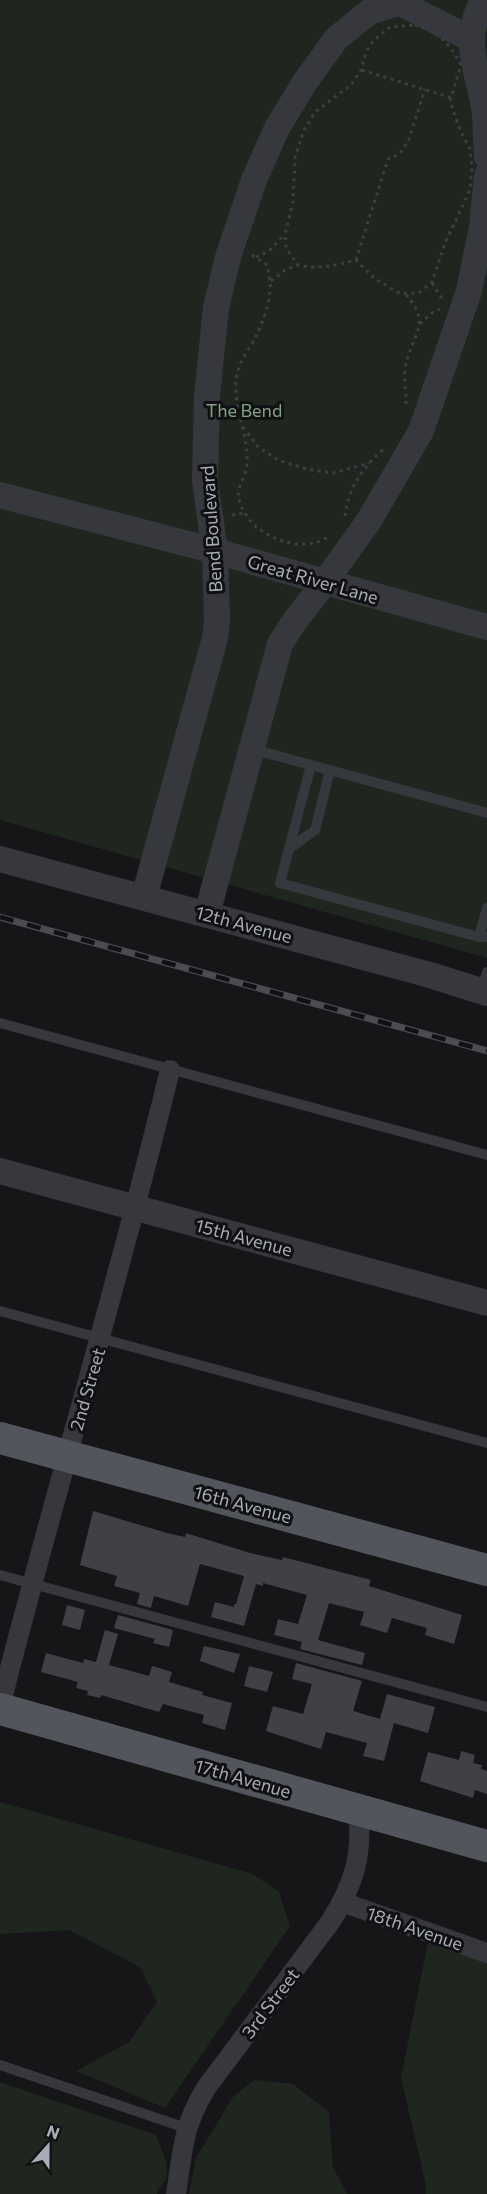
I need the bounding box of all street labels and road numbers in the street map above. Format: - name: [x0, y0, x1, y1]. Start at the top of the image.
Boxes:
- street label: Bend Boulevard: [196, 465, 226, 593]
- street label: Great River Lane: [245, 550, 381, 608]
- street label: 12th Avenue: [193, 901, 295, 947]
- street label: 15th Avenue: [193, 1214, 295, 1260]
- street label: 2nd Street: [65, 1345, 109, 1433]
- street label: 16th Avenue: [192, 1480, 294, 1528]
- street label: 17th Avenue: [193, 1754, 293, 1802]
- street label: 18th Avenue: [364, 1901, 466, 1955]
- street label: 3rd Street: [237, 1964, 303, 2042]

